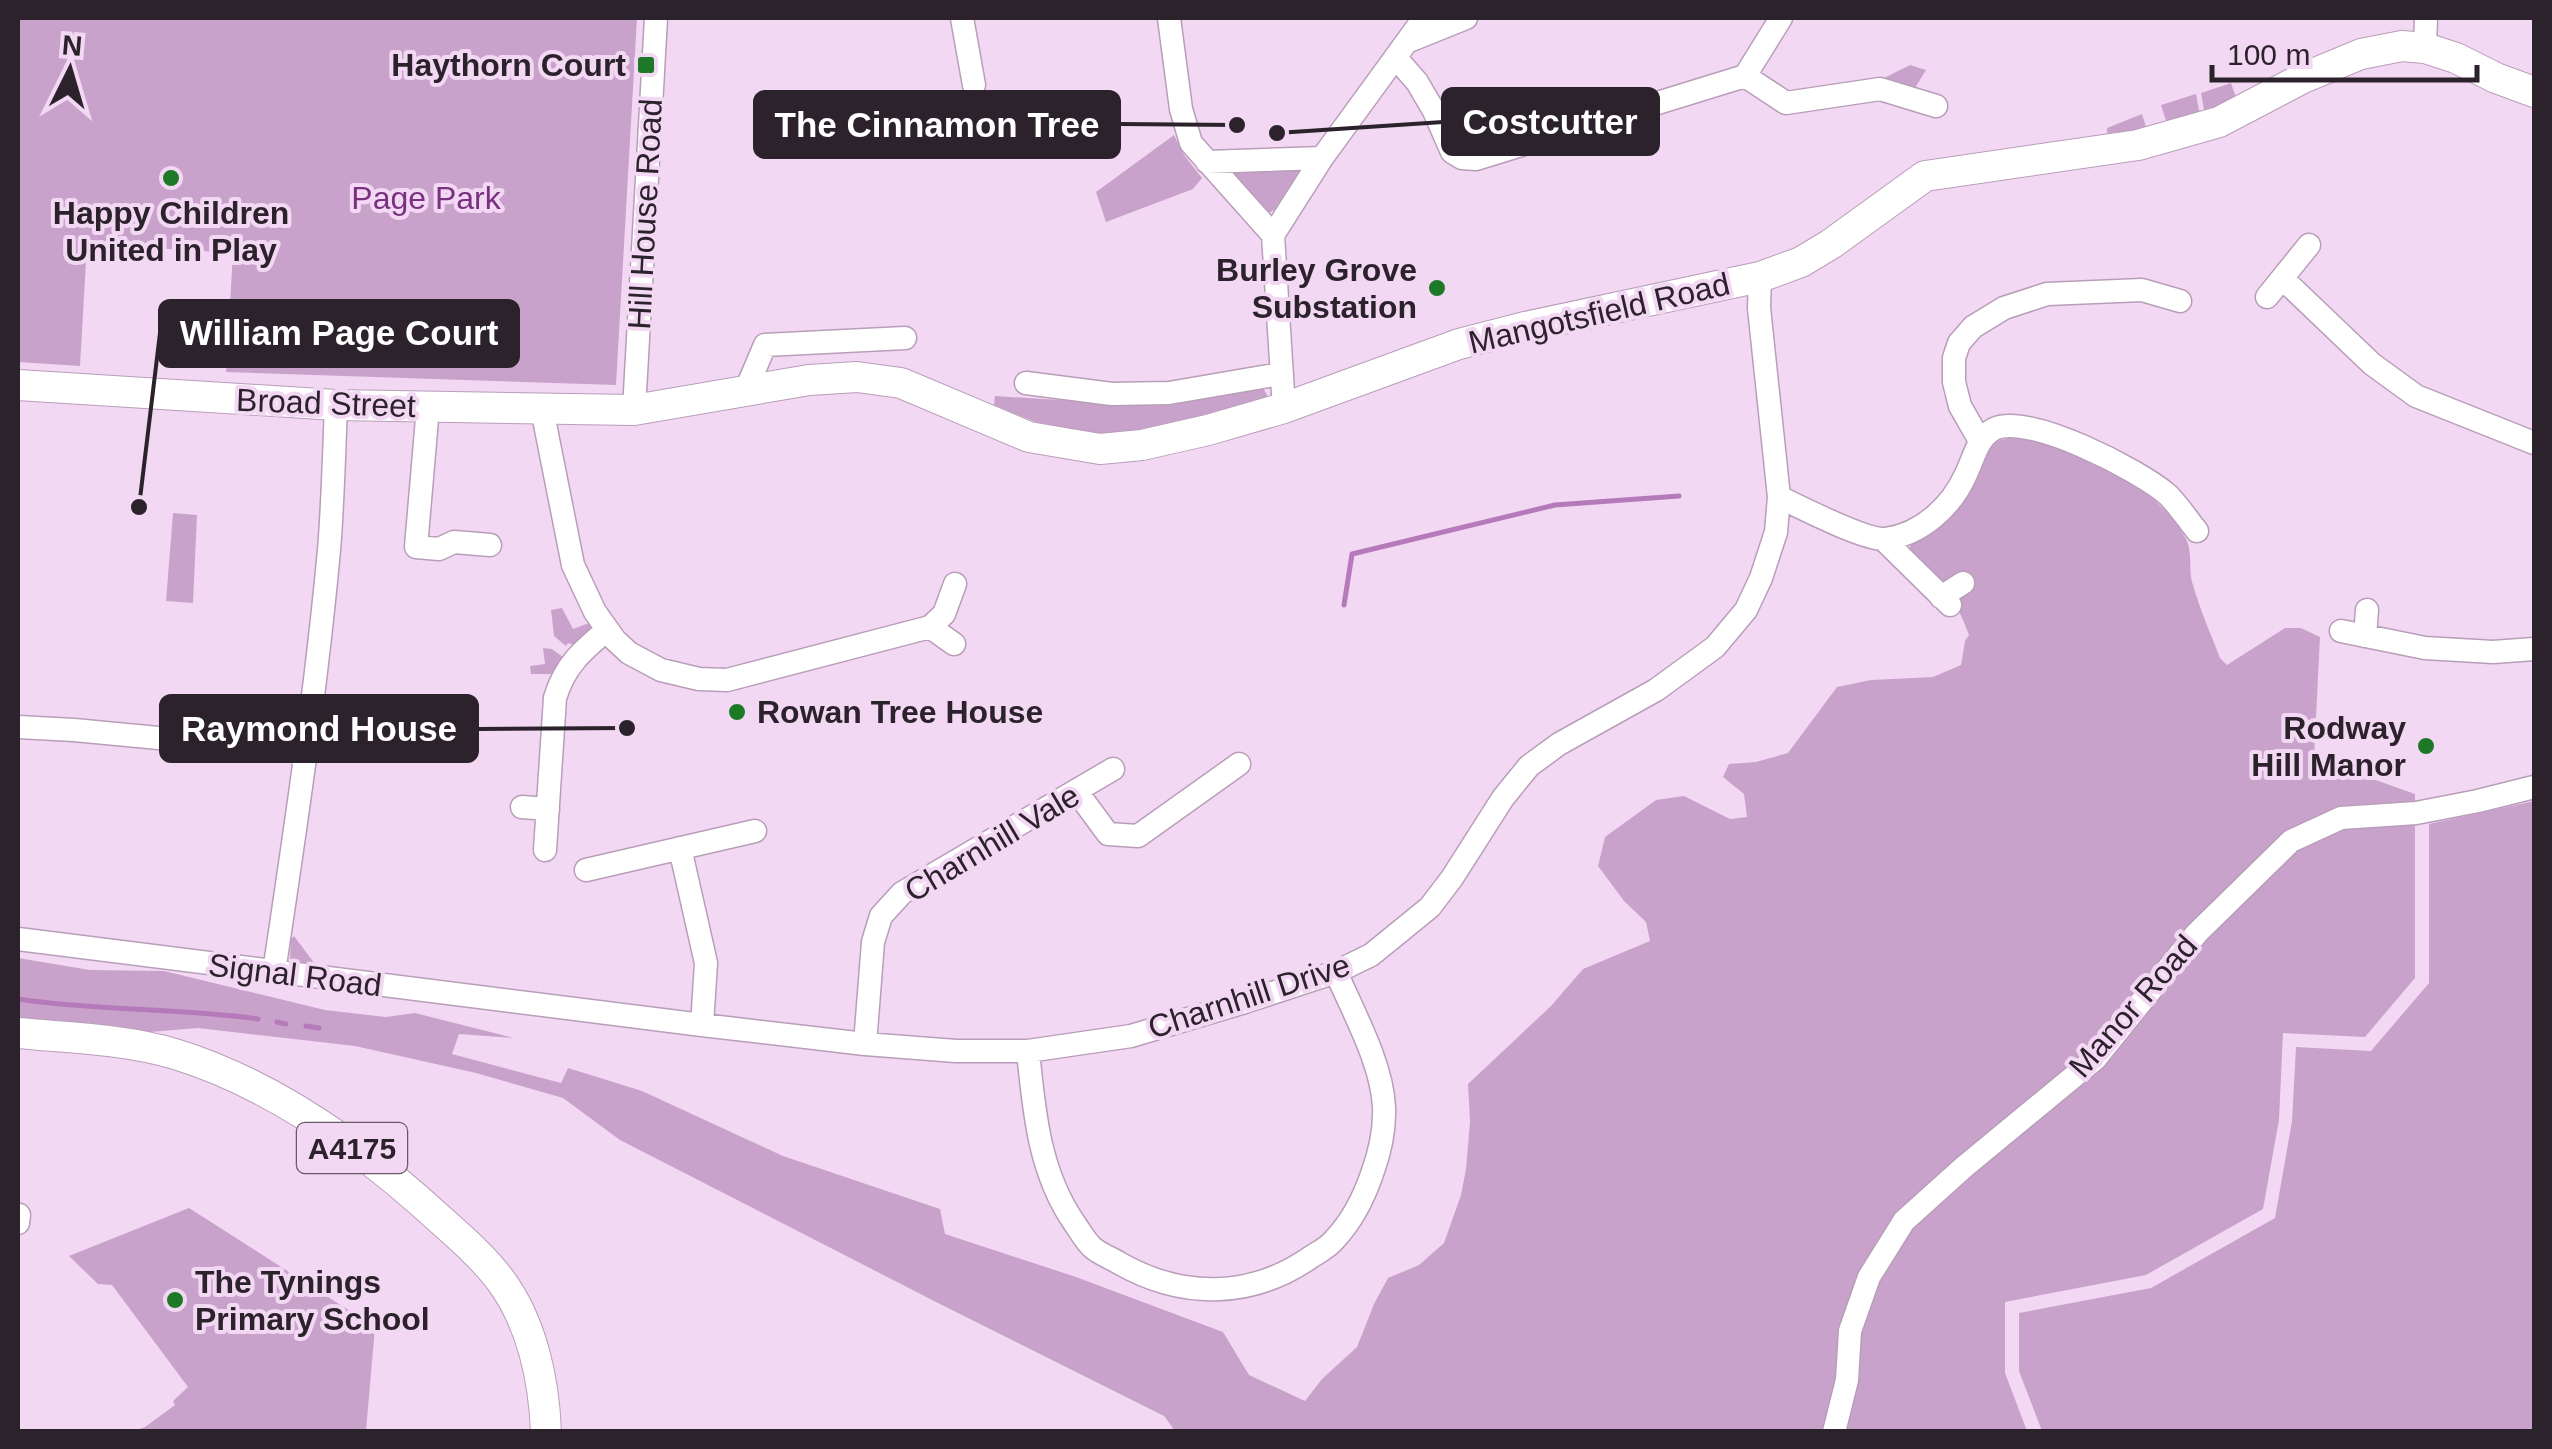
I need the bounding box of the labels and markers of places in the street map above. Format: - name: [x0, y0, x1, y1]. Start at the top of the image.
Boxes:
- place label: Haythorn Court: [391, 47, 626, 83]
- marker: Haythorn Court: [635, 54, 657, 76]
- callout: Costcutter: [1443, 89, 1658, 154]
- callout: The Cinnamon Tree: [755, 92, 1119, 157]
- marker: Happy Children United in Play: [160, 167, 182, 189]
- place label: Happy Children United in Play: [53, 195, 289, 268]
- place label: Burley Grove Substation: [1216, 252, 1417, 325]
- marker: Burley Grove Substation: [1426, 277, 1448, 299]
- callout: William Page Court: [160, 301, 518, 366]
- place label: Rowan Tree House: [757, 694, 1043, 730]
- callout: Raymond House: [161, 696, 477, 761]
- marker: Rowan Tree House: [726, 701, 748, 723]
- place label: Rodway Hill Manor: [2251, 710, 2406, 783]
- marker: Rodway Hill Manor: [2415, 735, 2437, 757]
- place label: The Tynings Primary School: [195, 1264, 430, 1337]
- marker: The Tynings Primary School: [164, 1289, 186, 1311]

